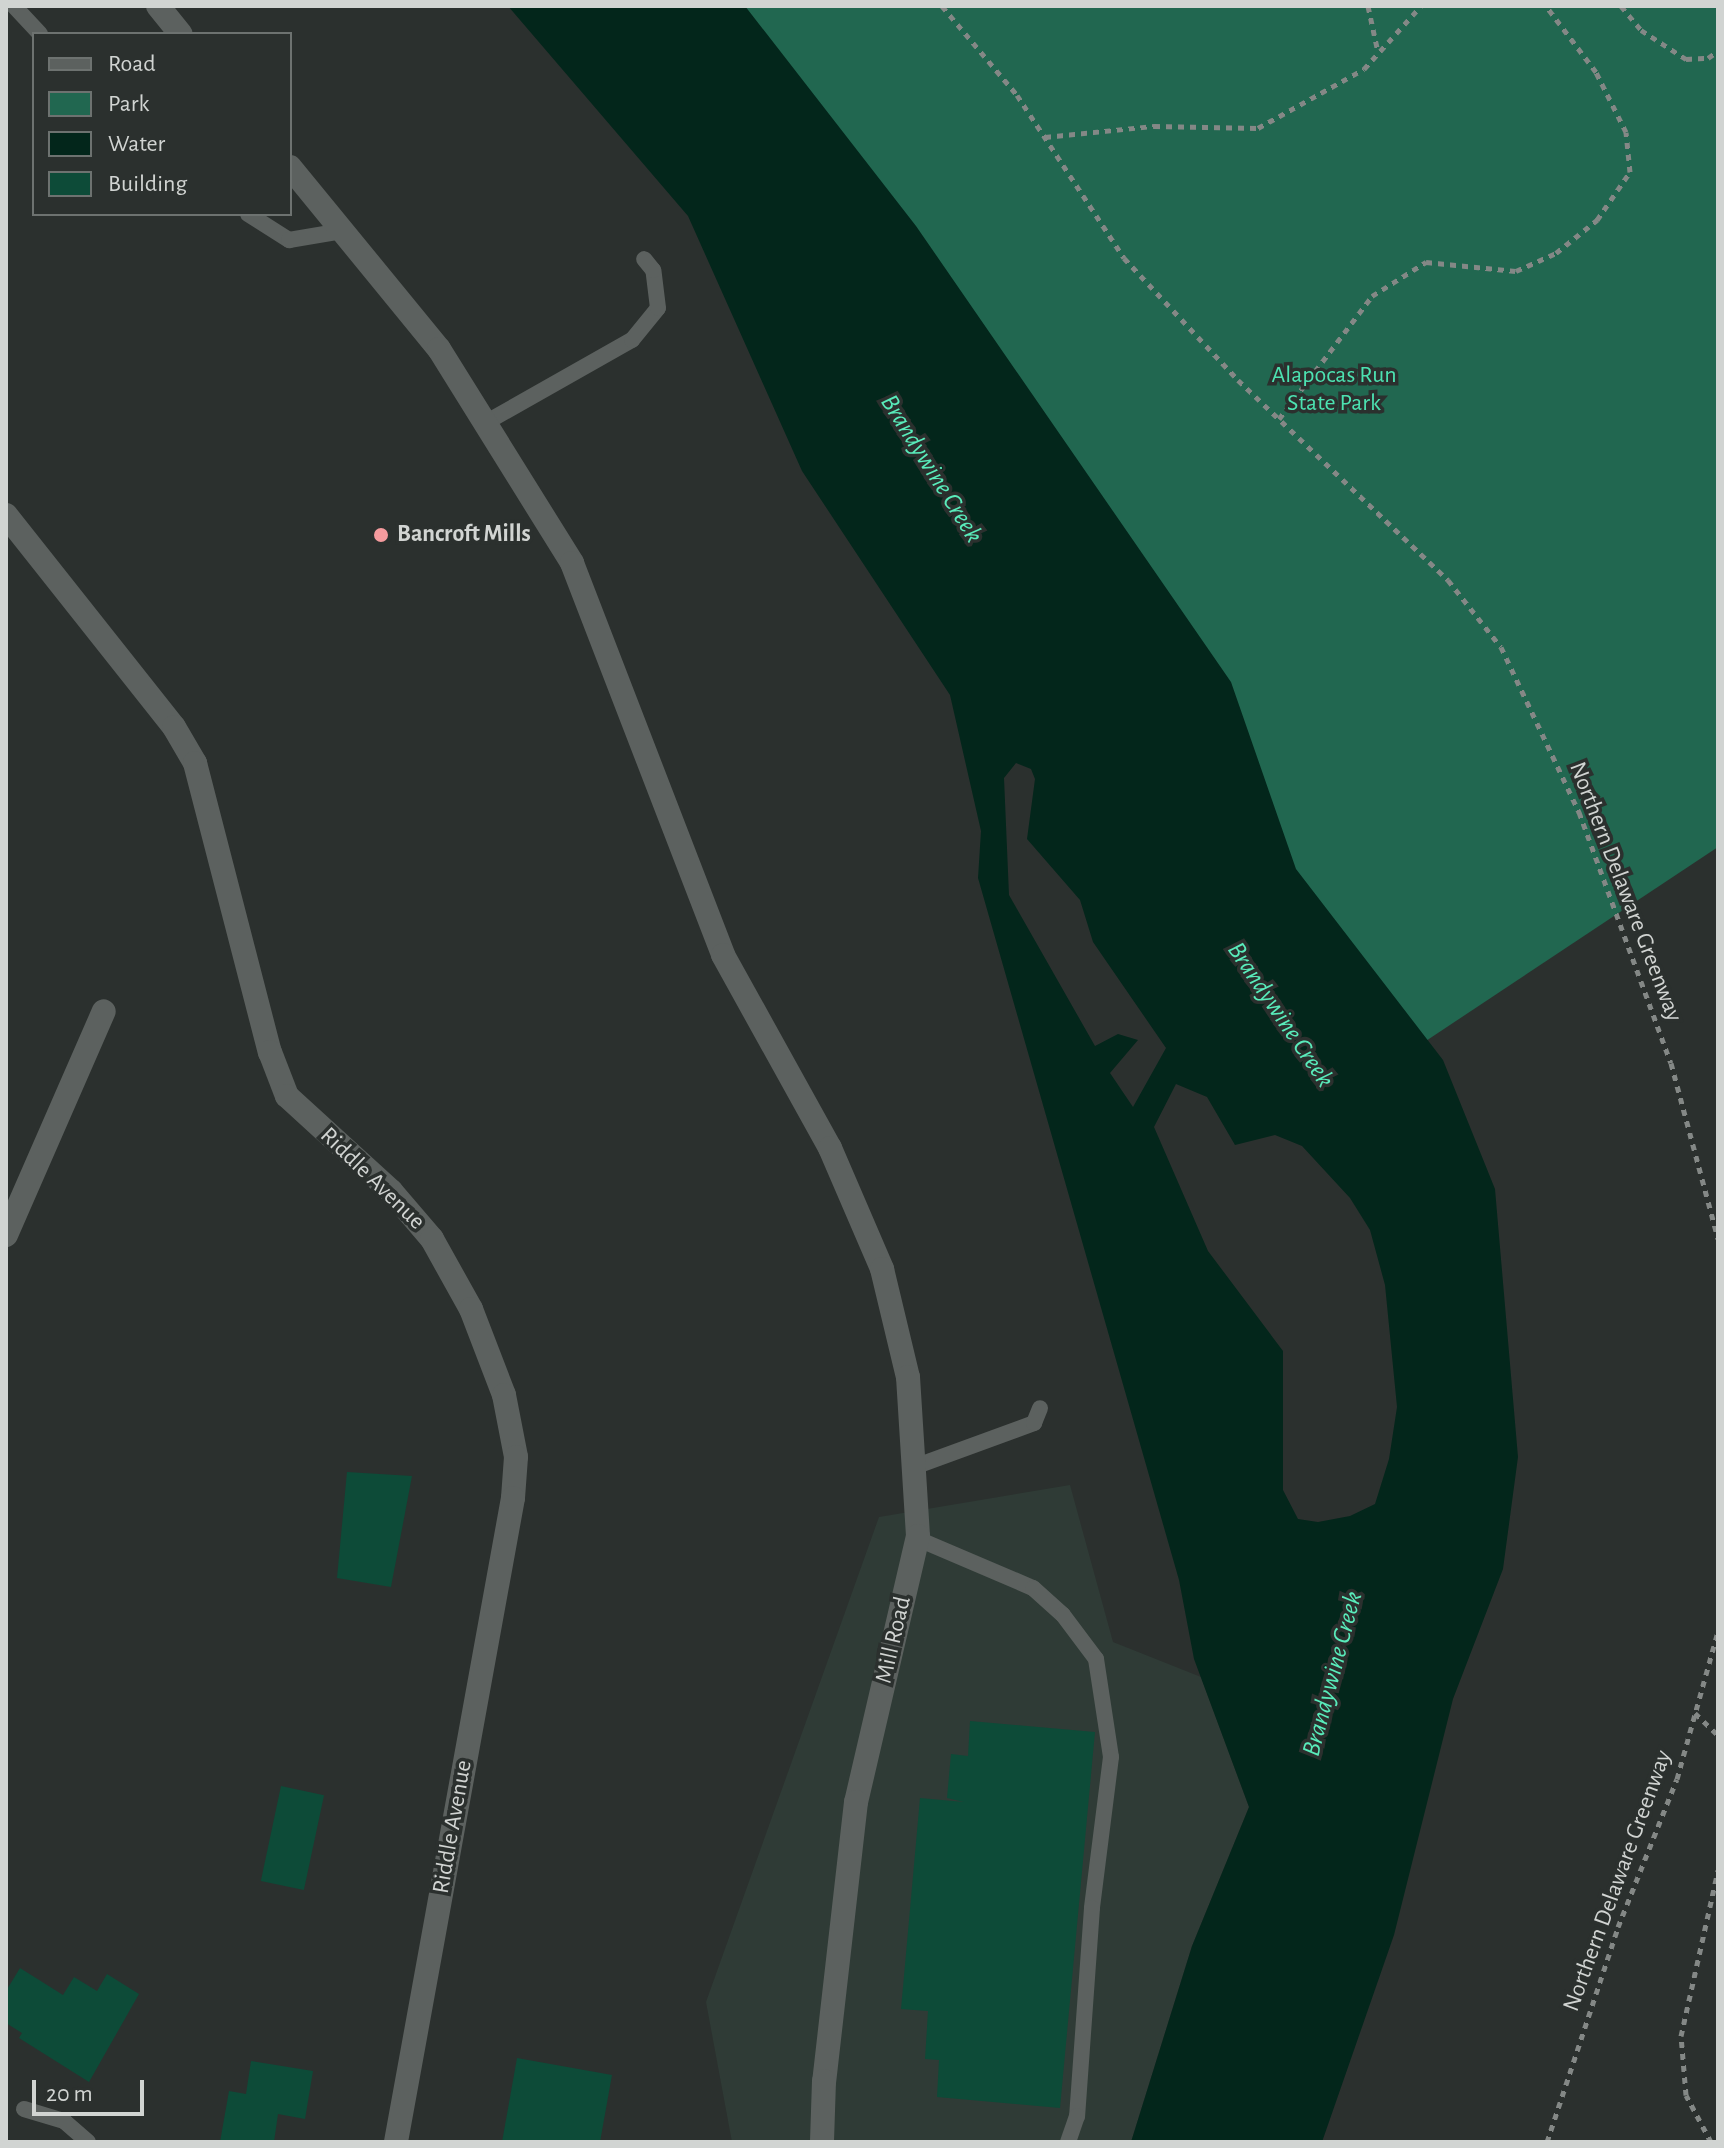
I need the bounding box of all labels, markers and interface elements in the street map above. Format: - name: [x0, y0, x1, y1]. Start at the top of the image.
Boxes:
- legend: [32, 32, 292, 216]
- text: Road: [108, 52, 156, 76]
- text: Park: [108, 92, 149, 116]
- text: Water: [108, 132, 165, 156]
- text: Building: [108, 172, 187, 196]
- park label: Alapocas Run State Park: [1271, 362, 1397, 418]
- water label: Brandywine Creek: [873, 389, 989, 549]
- place label: Bancroft Mills: [397, 521, 531, 549]
- marker: Bancroft Mills: [372, 526, 390, 544]
- street label: Northern Delaware Greenway: [1562, 758, 1688, 1026]
- water label: Brandywine Creek: [1220, 936, 1340, 1094]
- street label: Riddle Avenue: [313, 1122, 431, 1236]
- water label: Brandywine Creek: [1296, 1588, 1370, 1760]
- street label: Mill Road: [870, 1594, 918, 1686]
- street label: Northern Delaware Greenway: [1557, 1747, 1679, 2015]
- street label: Riddle Avenue: [427, 1758, 479, 1896]
- scale bar: [36, 2064, 148, 2114]
- text: 20 m: [46, 2082, 93, 2106]

